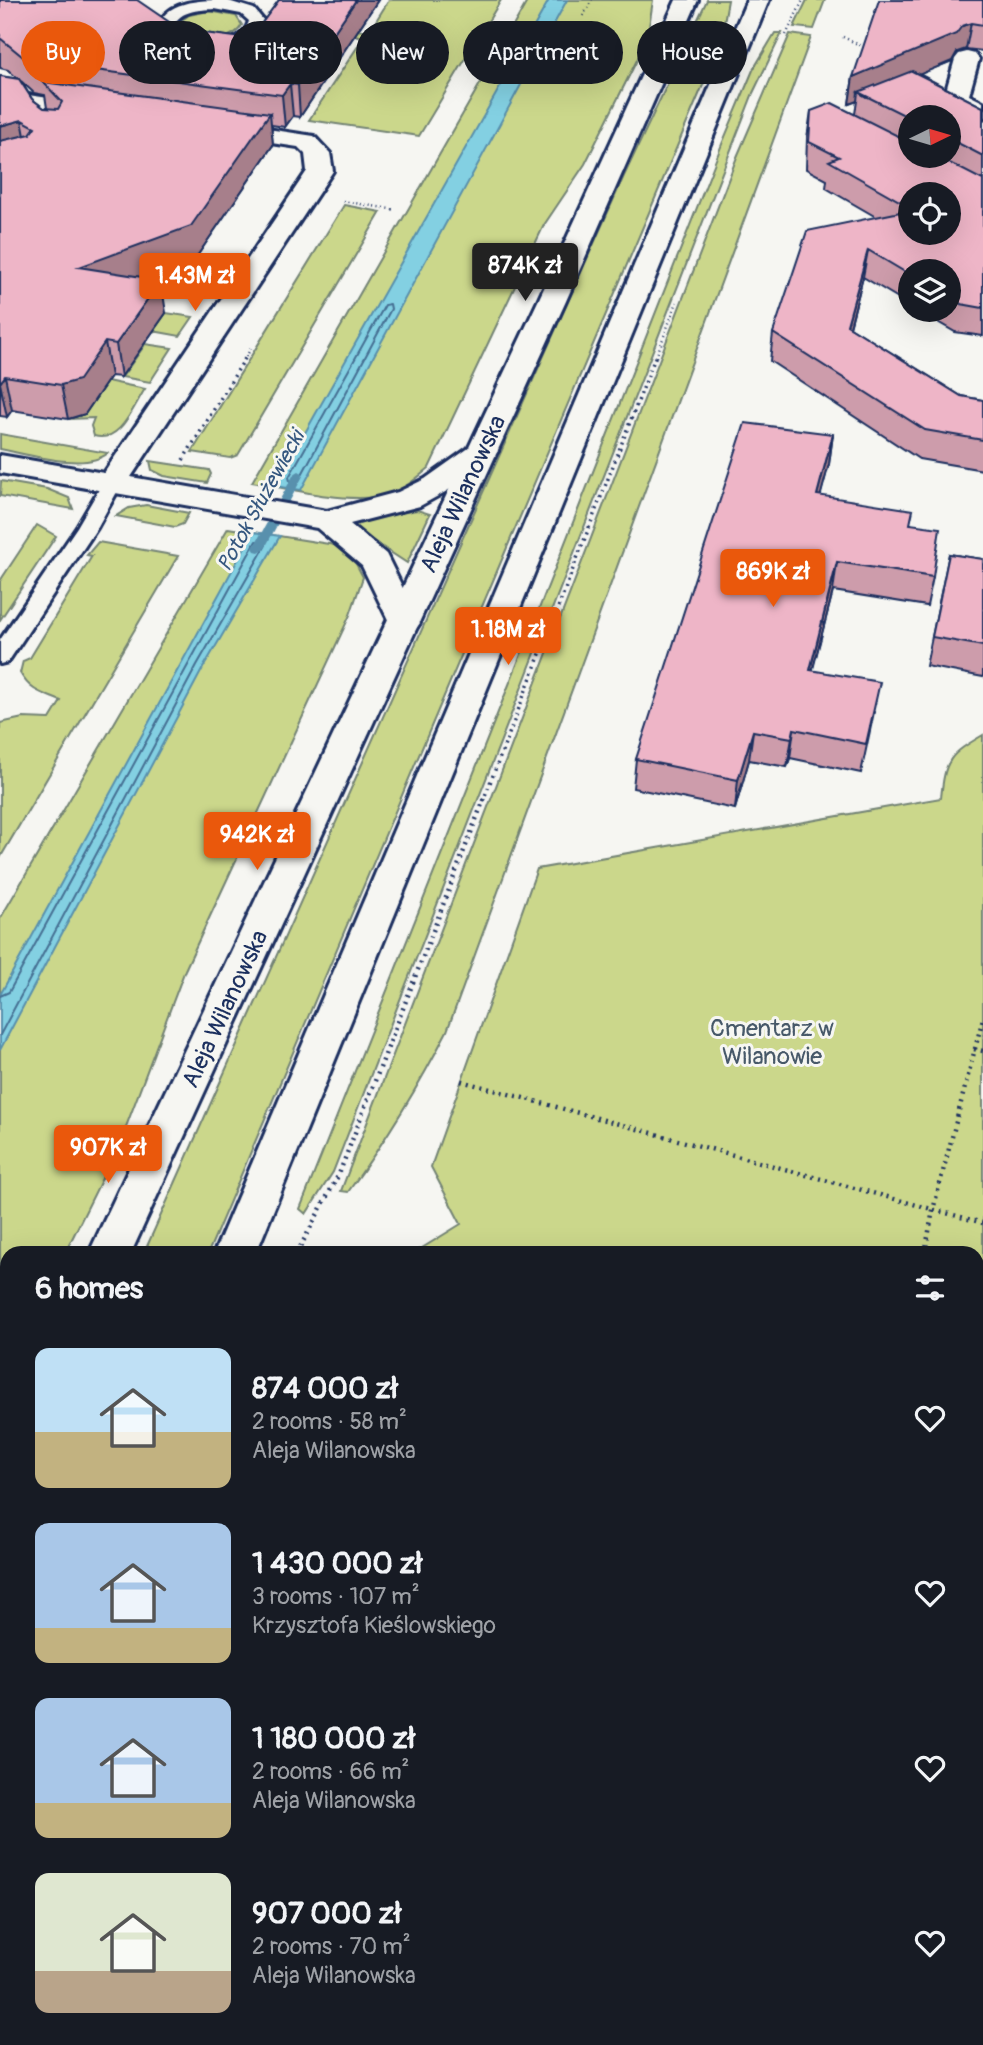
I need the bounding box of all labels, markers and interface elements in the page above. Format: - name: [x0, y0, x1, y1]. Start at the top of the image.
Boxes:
- chip: Buy: [21, 21, 105, 84]
- chip: Rent: [119, 21, 215, 84]
- chip: Filters: [229, 21, 342, 84]
- chip: New: [356, 21, 449, 84]
- chip: Apartment: [463, 21, 623, 84]
- chip: House: [637, 21, 747, 84]
- north arrow: [898, 105, 961, 168]
- map controls: [898, 105, 961, 322]
- button: locate: [898, 182, 961, 245]
- pin: 874K zł: [460, 244, 590, 303]
- text: 874K zł: [488, 251, 562, 280]
- pin: 1.43M zł: [123, 254, 267, 313]
- button: layers: [898, 259, 961, 322]
- text: 1.43M zł: [155, 261, 235, 290]
- street label: Aleja Wilanowska: [414, 410, 512, 578]
- water label: Potok Służewiecki: [211, 423, 312, 576]
- pin: 869K zł: [708, 550, 838, 609]
- text: 869K zł: [736, 557, 810, 586]
- pin: 1.18M zł: [436, 608, 580, 667]
- text: 1.18M zł: [471, 615, 545, 644]
- pin: 942K zł: [192, 812, 322, 872]
- text: 942K zł: [220, 820, 294, 849]
- street label: Aleja Wilanowska: [176, 925, 274, 1093]
- park label: Cmentarz w Wilanowie: [710, 1014, 834, 1071]
- pin: 907K zł: [43, 1126, 173, 1185]
- text: 907K zł: [70, 1133, 146, 1162]
- icon: filters: [911, 1269, 949, 1307]
- text: 6 homes: [35, 1270, 143, 1307]
- text: 874 000 zł: [252, 1370, 398, 1407]
- icon: home: [91, 1376, 175, 1460]
- icon: heart: [911, 1399, 949, 1437]
- text: 2 rooms · 58 m²: [252, 1407, 407, 1436]
- text: Aleja Wilanowska: [252, 1436, 416, 1465]
- text: 1 430 000 zł: [252, 1545, 422, 1582]
- icon: home: [91, 1551, 175, 1635]
- icon: heart: [911, 1574, 949, 1612]
- text: 3 rooms · 107 m²: [252, 1582, 420, 1611]
- text: Krzysztofa Kieślowskiego: [252, 1611, 496, 1640]
- text: 1 180 000 zł: [252, 1720, 415, 1757]
- icon: home: [91, 1726, 175, 1810]
- icon: heart: [911, 1749, 949, 1787]
- text: 2 rooms · 66 m²: [252, 1757, 409, 1786]
- text: Aleja Wilanowska: [252, 1786, 416, 1815]
- text: 907 000 zł: [252, 1895, 401, 1932]
- icon: home: [91, 1901, 175, 1985]
- icon: heart: [911, 1924, 949, 1962]
- text: 2 rooms · 70 m²: [252, 1932, 411, 1961]
- text: Aleja Wilanowska: [252, 1961, 416, 1990]

